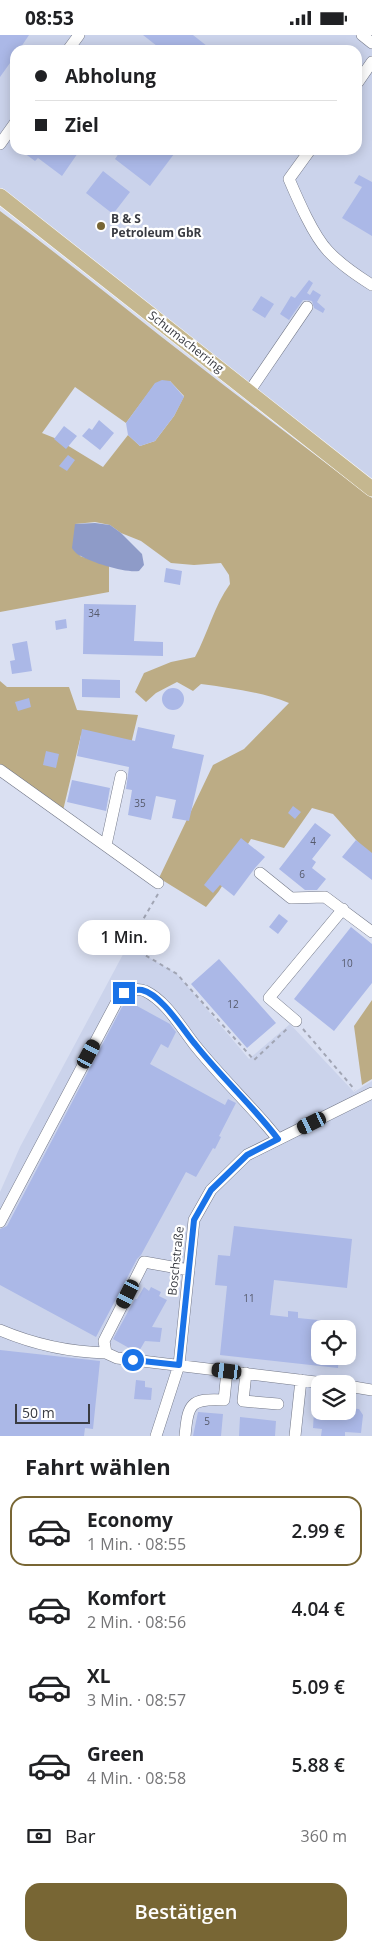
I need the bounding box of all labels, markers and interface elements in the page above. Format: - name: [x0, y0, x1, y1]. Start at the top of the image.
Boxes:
- text: 08:53: [25, 5, 74, 31]
- text: Abholung: [65, 63, 156, 89]
- text: Ziel: [65, 112, 99, 138]
- place label: B & S Petroleum GbR: [111, 210, 202, 241]
- marker: B & S Petroleum GbR: [95, 220, 107, 232]
- street label: Schumacherring: [145, 307, 228, 377]
- house number: 34: [88, 606, 100, 620]
- house number: 35: [134, 796, 146, 810]
- house number: 4: [310, 834, 316, 848]
- house number: 6: [299, 867, 305, 881]
- callout: 1 Min.: [78, 921, 170, 955]
- text: 1 Min.: [100, 926, 148, 948]
- house number: 10: [341, 956, 353, 970]
- route end: [113, 982, 135, 1004]
- house number: 12: [227, 997, 239, 1011]
- car: [75, 1037, 102, 1071]
- car: [295, 1110, 328, 1136]
- street label: Boschstraße: [163, 1225, 188, 1296]
- car: [114, 1277, 141, 1311]
- house number: 11: [243, 1291, 255, 1305]
- map controls: [311, 1320, 356, 1420]
- button: locate: [311, 1320, 356, 1365]
- route start: [122, 1349, 144, 1371]
- car: [211, 1362, 242, 1380]
- button: layers: [311, 1375, 356, 1420]
- scale bar: [15, 1401, 90, 1424]
- text: 50 m: [22, 1403, 55, 1422]
- house number: 5: [204, 1414, 210, 1428]
- text: Fahrt wählen: [25, 1451, 171, 1481]
- text: Economy: [87, 1507, 173, 1533]
- icon: car: [27, 1509, 72, 1554]
- text: 2.99 €: [291, 1518, 345, 1544]
- text: 1 Min. · 08:55: [87, 1533, 186, 1555]
- text: Komfort: [87, 1585, 166, 1611]
- icon: car: [27, 1587, 72, 1632]
- text: 4.04 €: [291, 1596, 345, 1622]
- text: 2 Min. · 08:56: [87, 1611, 186, 1633]
- text: XL: [87, 1663, 110, 1689]
- icon: car: [27, 1665, 72, 1710]
- text: 5.09 €: [291, 1674, 345, 1700]
- text: 3 Min. · 08:57: [87, 1689, 186, 1711]
- text: Green: [87, 1741, 144, 1767]
- icon: car: [27, 1743, 72, 1788]
- text: 5.88 €: [291, 1752, 345, 1778]
- text: 4 Min. · 08:58: [87, 1767, 186, 1789]
- icon: cash: [25, 1822, 53, 1850]
- text: Bar: [65, 1823, 96, 1849]
- text: 360 m: [301, 1825, 347, 1847]
- button: Bestätigen: [25, 1883, 347, 1941]

